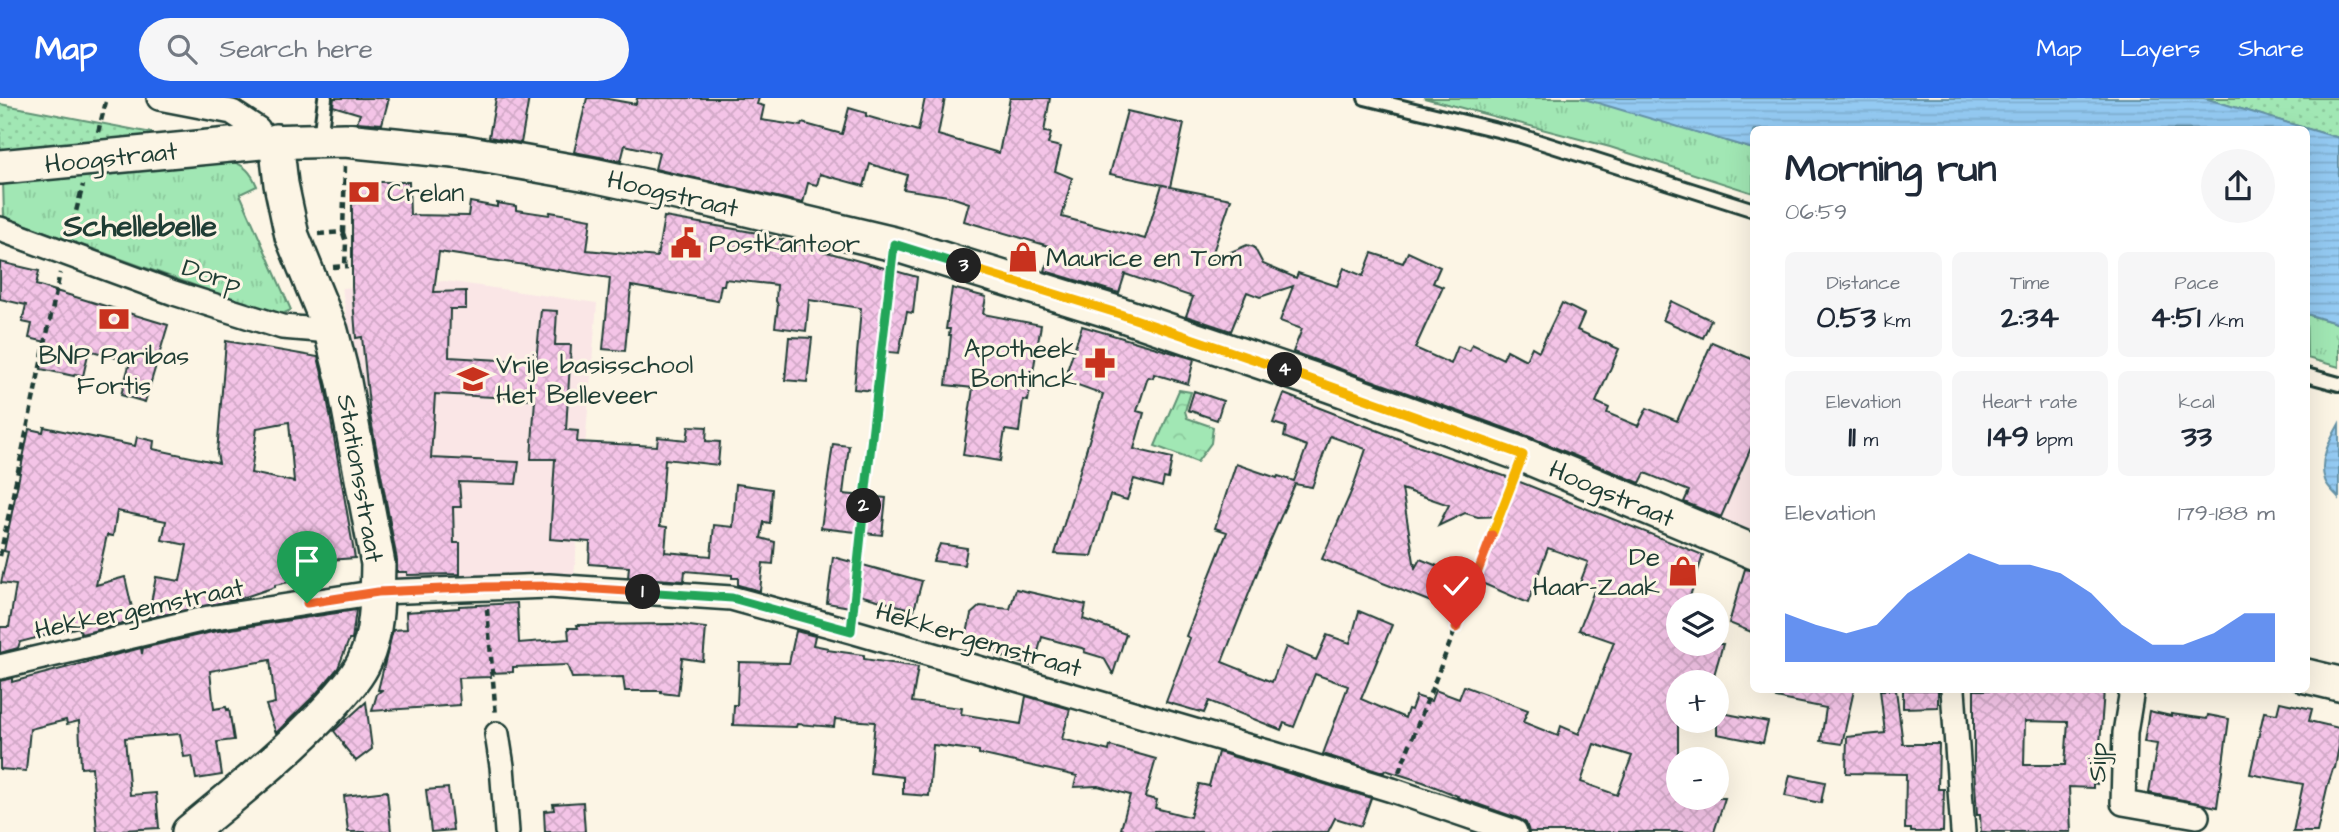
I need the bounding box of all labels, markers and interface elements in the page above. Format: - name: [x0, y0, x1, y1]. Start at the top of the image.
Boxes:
- search box: [139, 18, 629, 81]
- text: Map: [35, 26, 97, 72]
- icon: search: [163, 30, 201, 68]
- text: Search here: [219, 31, 373, 67]
- text: Map: [2037, 32, 2082, 66]
- text: Layers: [2120, 32, 2200, 66]
- text: Share: [2238, 32, 2304, 66]
- street label: Hoogstraat: [43, 133, 180, 185]
- text: Morning run: [1785, 144, 1997, 196]
- button: share: [2201, 149, 2275, 223]
- street label: Hoogstraat: [603, 161, 742, 229]
- bank icon: Crelan: [347, 175, 381, 209]
- place label: Crelan: [387, 175, 464, 211]
- text: 06:59: [1785, 196, 1847, 228]
- district label: Schellebelle: [62, 206, 217, 248]
- public building icon: Postkantoor: [669, 226, 703, 260]
- place label: Postkantoor: [709, 226, 860, 262]
- shop icon: Maurice en Tom: [1006, 240, 1040, 274]
- place label: Maurice en Tom: [1046, 240, 1242, 276]
- pin: 3: [946, 248, 982, 284]
- street label: Dorp: [177, 250, 246, 302]
- text: 3: [959, 252, 968, 279]
- text: Distance: [1826, 270, 1900, 297]
- text: Time: [2010, 270, 2050, 297]
- text: Pace: [2175, 270, 2219, 297]
- text: 0.53: [1816, 297, 1876, 339]
- text: 2:34: [2001, 297, 2059, 339]
- text: 4:51: [2150, 297, 2201, 339]
- bank icon: BNP Paribas Fortis: [97, 302, 131, 336]
- text: km: [1876, 308, 1910, 335]
- text: /km: [2201, 308, 2243, 335]
- place label: Apotheek Bontinck: [964, 331, 1077, 397]
- place label: BNP Paribas Fortis: [39, 338, 189, 404]
- pharmacy icon: Apotheek Bontinck: [1083, 346, 1117, 380]
- place label: Vrije basisschool Het Belleveer: [496, 347, 693, 413]
- pin: 4: [1268, 352, 1302, 388]
- text: 4: [1278, 356, 1291, 383]
- school or university icon: Vrije basisschool Het Belleveer: [456, 362, 490, 396]
- text: Elevation: [1826, 389, 1901, 416]
- text: Heart rate: [1982, 389, 2078, 416]
- text: kcal: [2178, 389, 2215, 416]
- street label: Stationsstraat: [327, 391, 393, 566]
- text: 11: [1848, 416, 1856, 458]
- text: 149: [1988, 416, 2029, 458]
- text: 33: [2181, 416, 2212, 458]
- text: m: [1856, 427, 1878, 454]
- text: bpm: [2029, 427, 2072, 454]
- street label: Hoogstraat: [1542, 451, 1680, 539]
- pin: 2: [846, 488, 882, 524]
- text: 2: [858, 492, 869, 519]
- text: Elevation: [1785, 497, 1876, 529]
- text: 179–188 m: [2178, 497, 2275, 529]
- pin: [277, 531, 337, 603]
- place label: De Haar-Zaak: [1533, 539, 1660, 605]
- icon: arrive: [288, 542, 326, 580]
- shop icon: De Haar-Zaak: [1666, 554, 1700, 588]
- pin: [1426, 556, 1486, 628]
- icon: check: [1437, 567, 1475, 605]
- street label: Hekkergemstraat: [31, 569, 248, 651]
- pin: 1: [626, 574, 660, 610]
- text: 1: [641, 578, 644, 605]
- street label: Hekkergemstraat: [871, 593, 1086, 689]
- map controls: [1666, 593, 1729, 810]
- button: layers: [1666, 593, 1729, 656]
- button: +: [1666, 670, 1729, 733]
- street label: Sijp: [2079, 742, 2117, 783]
- button: −: [1666, 747, 1729, 810]

